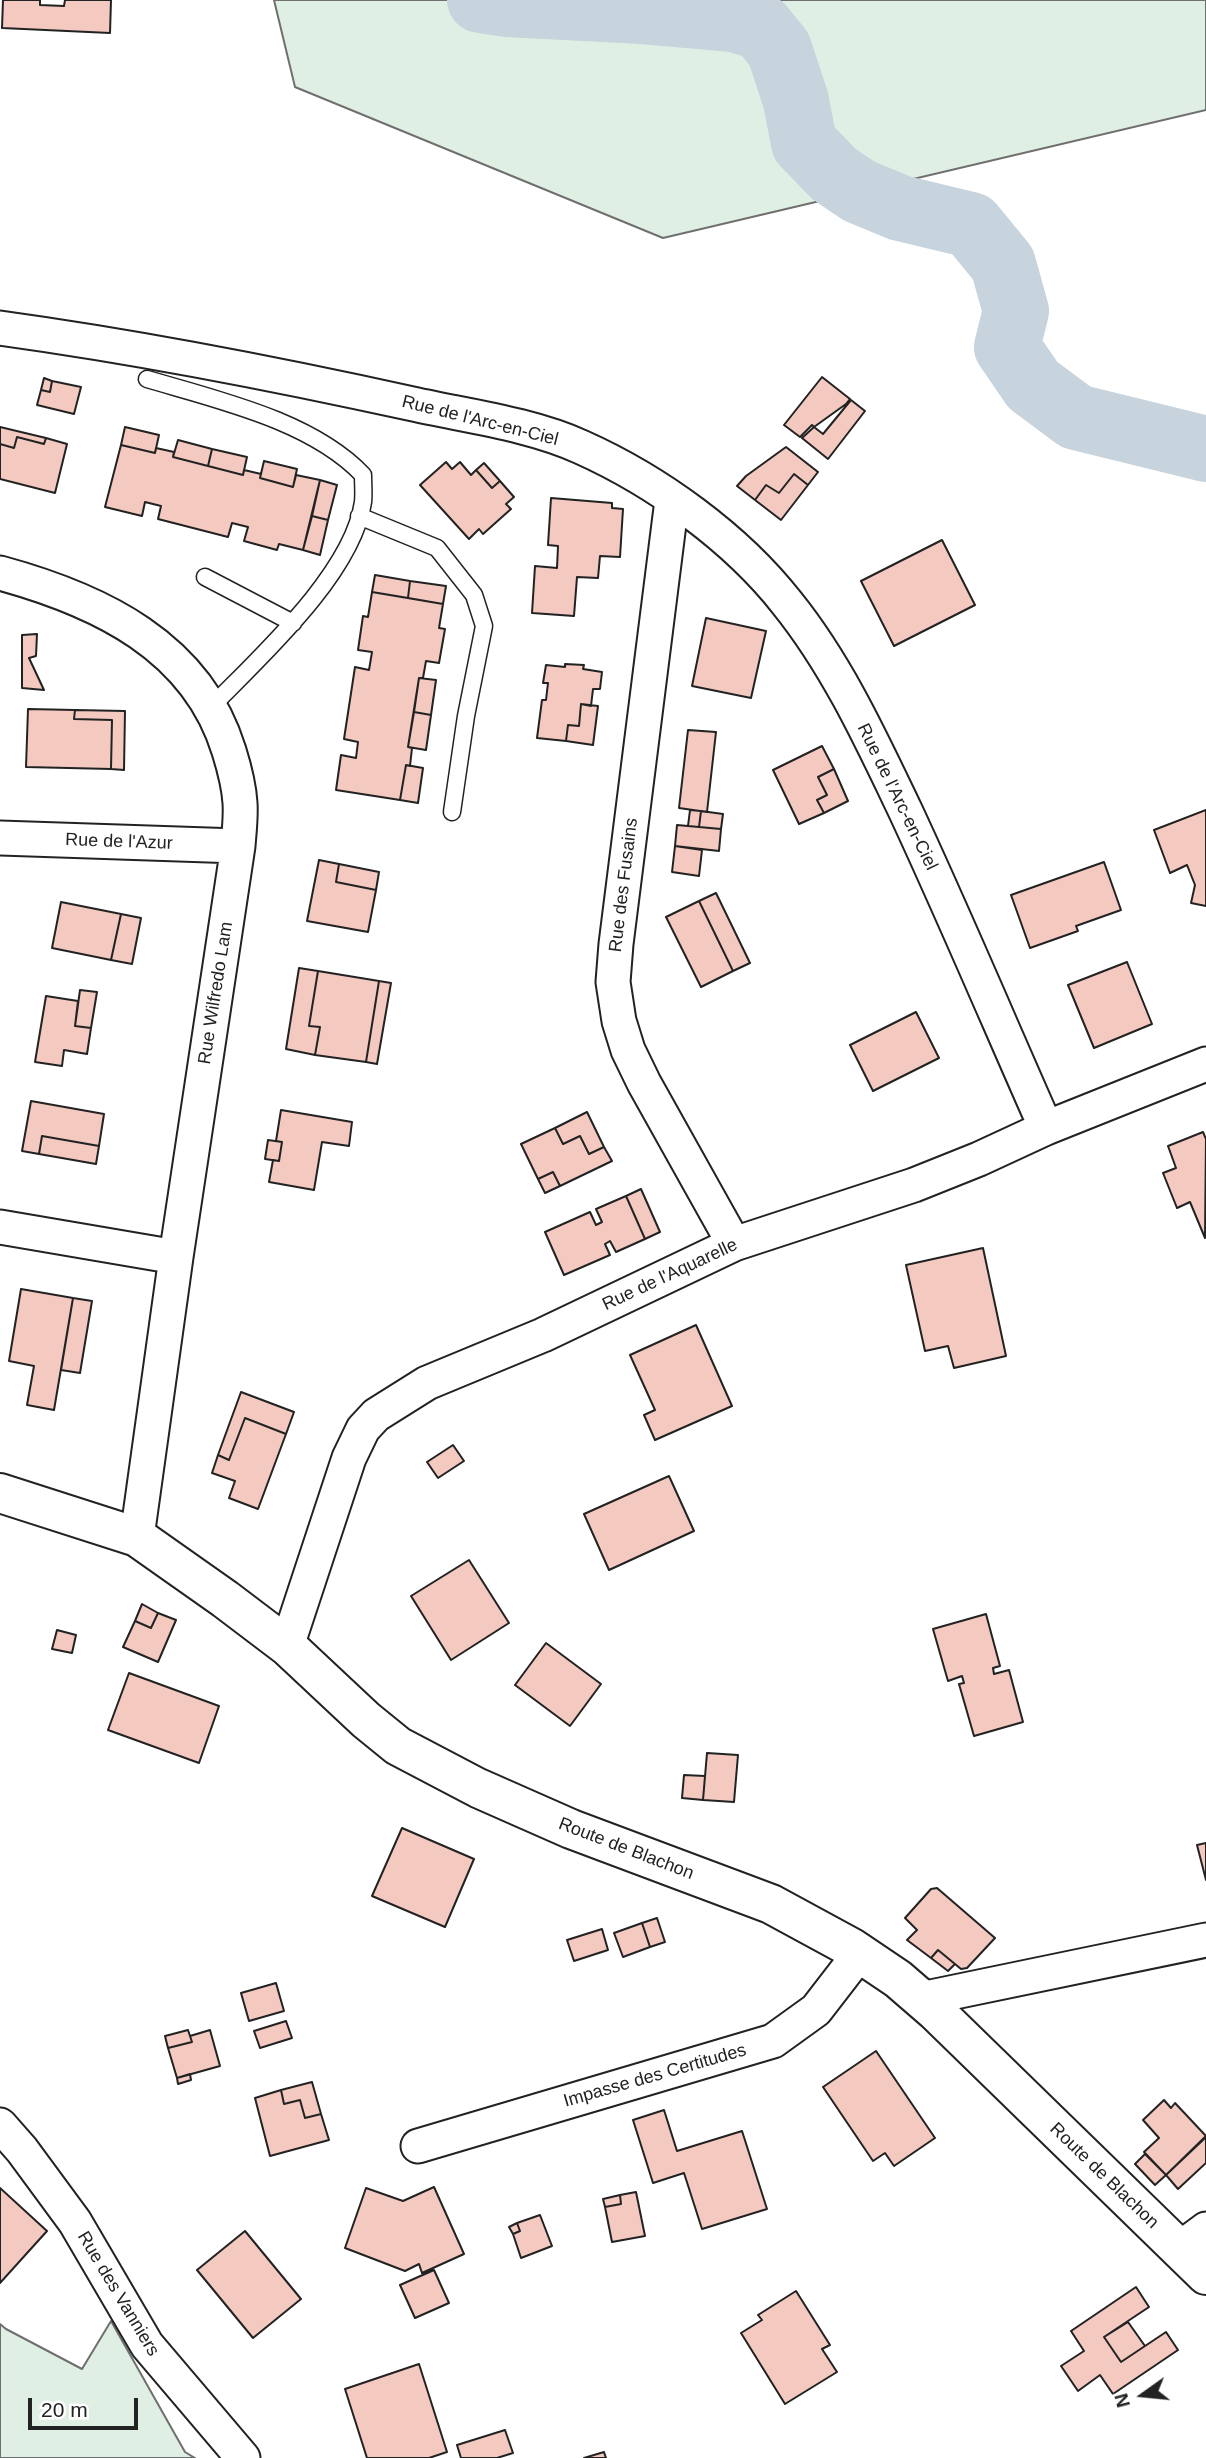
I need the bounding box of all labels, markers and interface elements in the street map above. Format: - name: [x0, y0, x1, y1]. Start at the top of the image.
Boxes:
- street label: Rue de l'Arc-en-Ciel: [400, 391, 560, 451]
- street label: Rue de l'Arc-en-Ciel: [852, 720, 942, 874]
- street label: Rue des Fusains: [605, 817, 643, 953]
- street label: Rue de l'Azur: [65, 829, 173, 855]
- street label: Rue Wilfredo Lam: [194, 920, 238, 1066]
- street label: Rue de l'Aquarelle: [599, 1234, 741, 1316]
- street label: Route de Blachon: [555, 1813, 697, 1885]
- street label: Impasse des Certitudes: [561, 2040, 749, 2112]
- street label: Route de Blachon: [1045, 2119, 1163, 2233]
- street label: Rue des Vanniers: [72, 2228, 164, 2360]
- north arrow: [1108, 2360, 1178, 2430]
- scale bar: [32, 2384, 142, 2428]
- text: N: [1110, 2391, 1134, 2410]
- text: 20 m: [41, 2398, 88, 2421]

